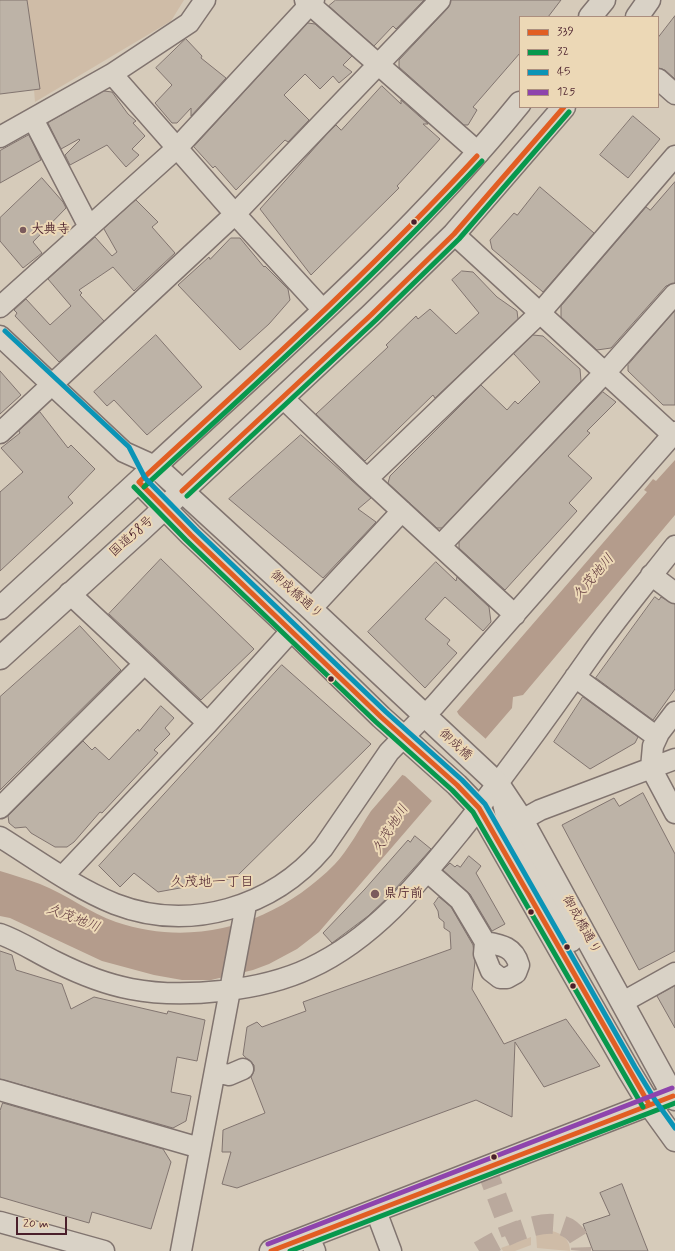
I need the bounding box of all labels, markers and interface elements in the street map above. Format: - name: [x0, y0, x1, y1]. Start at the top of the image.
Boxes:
- legend: [519, 16, 659, 108]
- text: 339: [557, 24, 574, 40]
- text: 32: [557, 44, 569, 60]
- text: 45: [557, 64, 570, 80]
- text: 125: [557, 84, 575, 100]
- unlabelled marker: [409, 217, 419, 227]
- place label: 大典寺: [31, 222, 70, 238]
- marker: 大典寺: [18, 225, 28, 235]
- street label: 国道58号: [107, 513, 157, 561]
- water label: 久茂地川: [570, 551, 618, 605]
- street label: 御成橋通り: [267, 567, 325, 623]
- unlabelled marker: [326, 674, 336, 684]
- street label: 御成橋: [435, 726, 475, 764]
- water label: 久茂地川: [369, 802, 413, 858]
- district label: 久茂地一丁目: [170, 875, 254, 891]
- place label: 県庁前: [384, 886, 423, 902]
- marker: 県庁前: [369, 888, 381, 900]
- street label: 御成橋通り: [558, 893, 604, 957]
- water label: 久茂地川: [44, 901, 102, 937]
- unlabelled marker: [526, 907, 536, 917]
- unlabelled marker: [562, 942, 572, 952]
- unlabelled marker: [568, 981, 578, 991]
- unlabelled marker: [489, 1152, 499, 1162]
- scale bar: [18, 1209, 69, 1235]
- text: 20 m: [23, 1216, 49, 1232]

